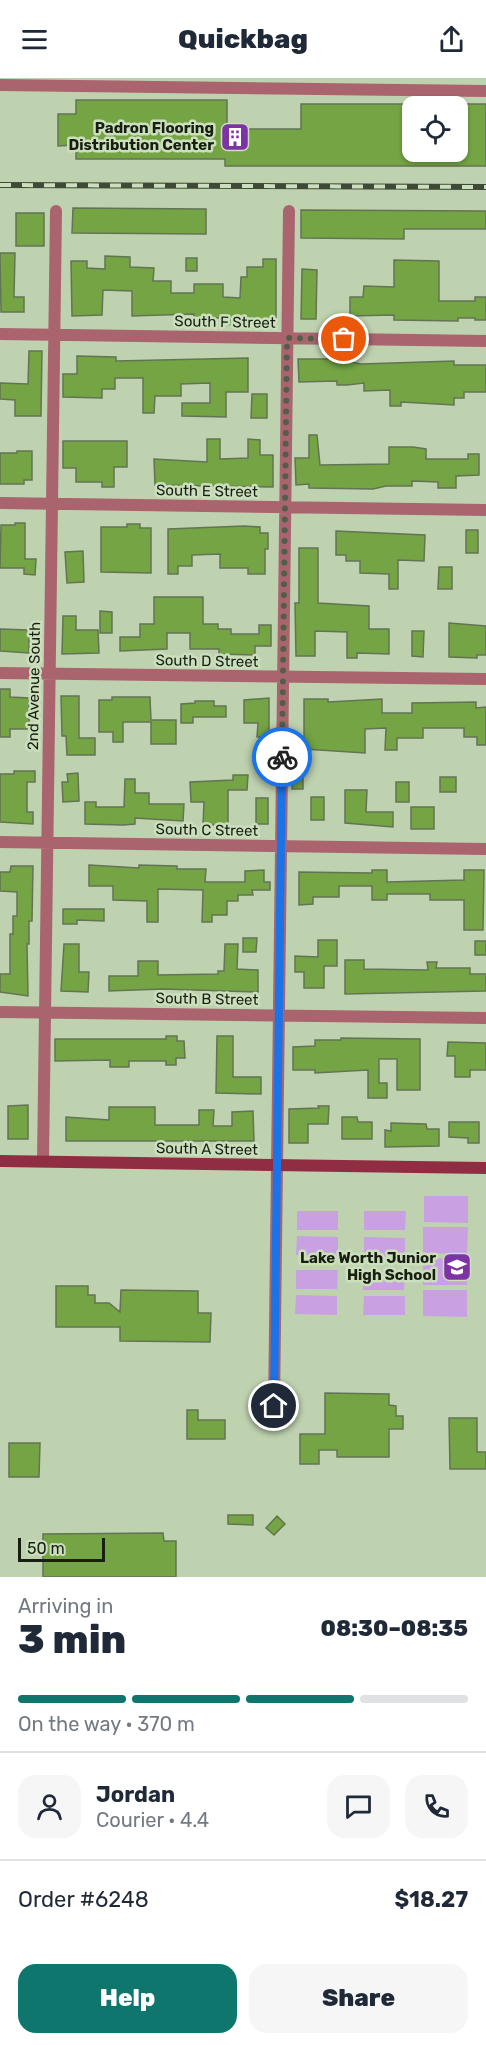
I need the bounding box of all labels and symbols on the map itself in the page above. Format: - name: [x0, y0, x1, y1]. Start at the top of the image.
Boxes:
- place label: Padron Flooring Distribution Center: [68, 119, 214, 154]
- building icon: Padron Flooring Distribution Center: [219, 121, 251, 153]
- street label: South F Street: [174, 312, 276, 332]
- pin: [318, 313, 369, 364]
- street label: South E Street: [156, 481, 258, 501]
- street label: 2nd Avenue South: [24, 622, 44, 750]
- street label: South D Street: [155, 651, 259, 671]
- courier: [252, 727, 312, 787]
- street label: South C Street: [156, 820, 259, 840]
- street label: South B Street: [155, 989, 259, 1009]
- street label: South A Street: [156, 1139, 258, 1159]
- place label: Lake Worth Junior High School: [300, 1249, 436, 1284]
- school or university icon: Lake Worth Junior High School: [441, 1251, 473, 1283]
- pin: [248, 1380, 299, 1431]
- scale bar: [18, 1535, 105, 1562]

